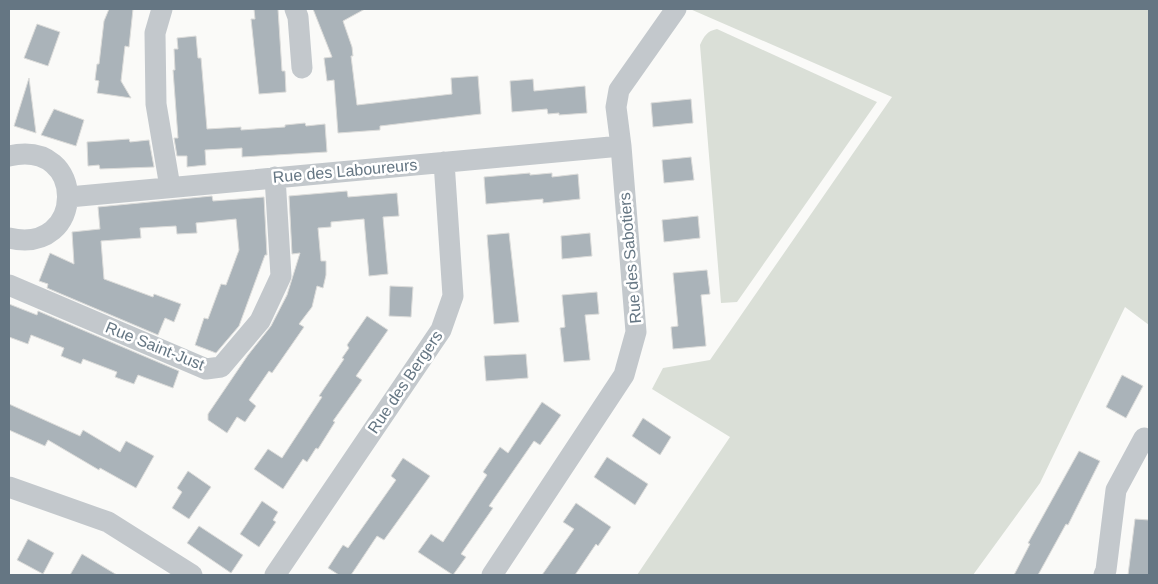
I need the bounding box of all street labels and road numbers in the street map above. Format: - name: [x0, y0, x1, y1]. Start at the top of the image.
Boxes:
- street label: Rue des Laboureurs: [272, 156, 418, 186]
- street label: Rue des Sabotiers: [616, 192, 644, 324]
- street label: Rue Saint-Just: [103, 318, 207, 374]
- street label: Rue des Bergers: [364, 327, 446, 437]

